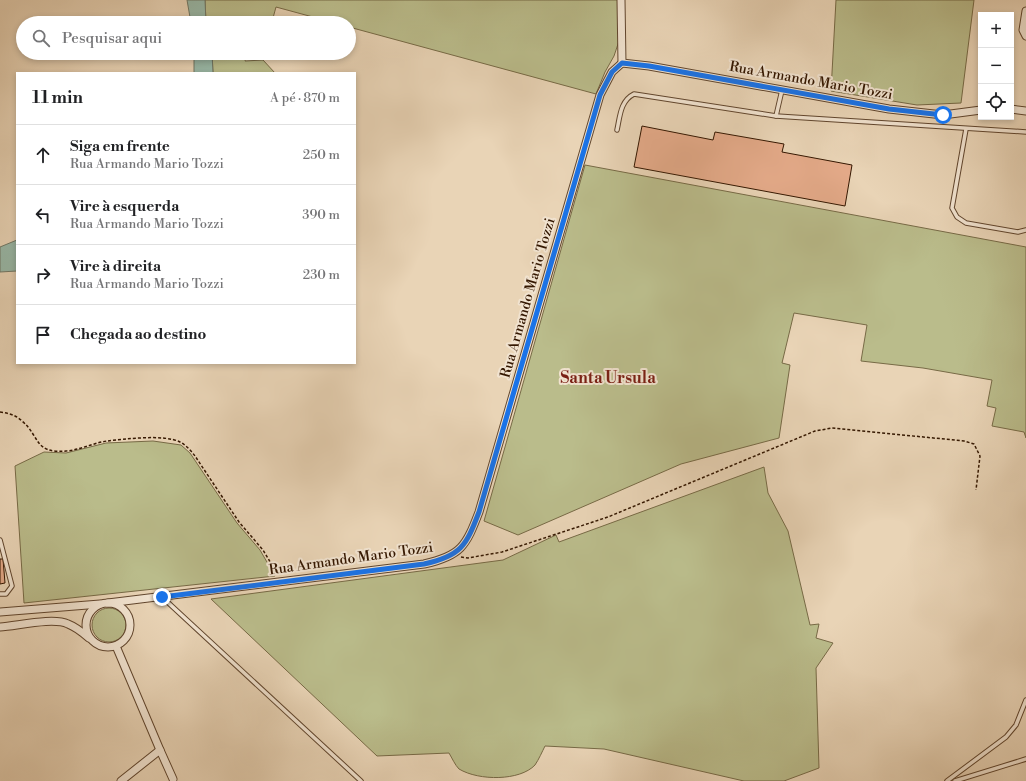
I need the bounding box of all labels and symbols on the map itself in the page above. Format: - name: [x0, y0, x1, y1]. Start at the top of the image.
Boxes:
- street label: Rua Armando Mario Tozzi: [728, 58, 894, 104]
- route start: [934, 106, 952, 124]
- street label: Rua Armando Mario Tozzi: [497, 216, 560, 380]
- district label: Santa Ursula: [560, 368, 656, 388]
- street label: Rua Armando Mario Tozzi: [268, 539, 435, 579]
- route end: [153, 588, 171, 606]

